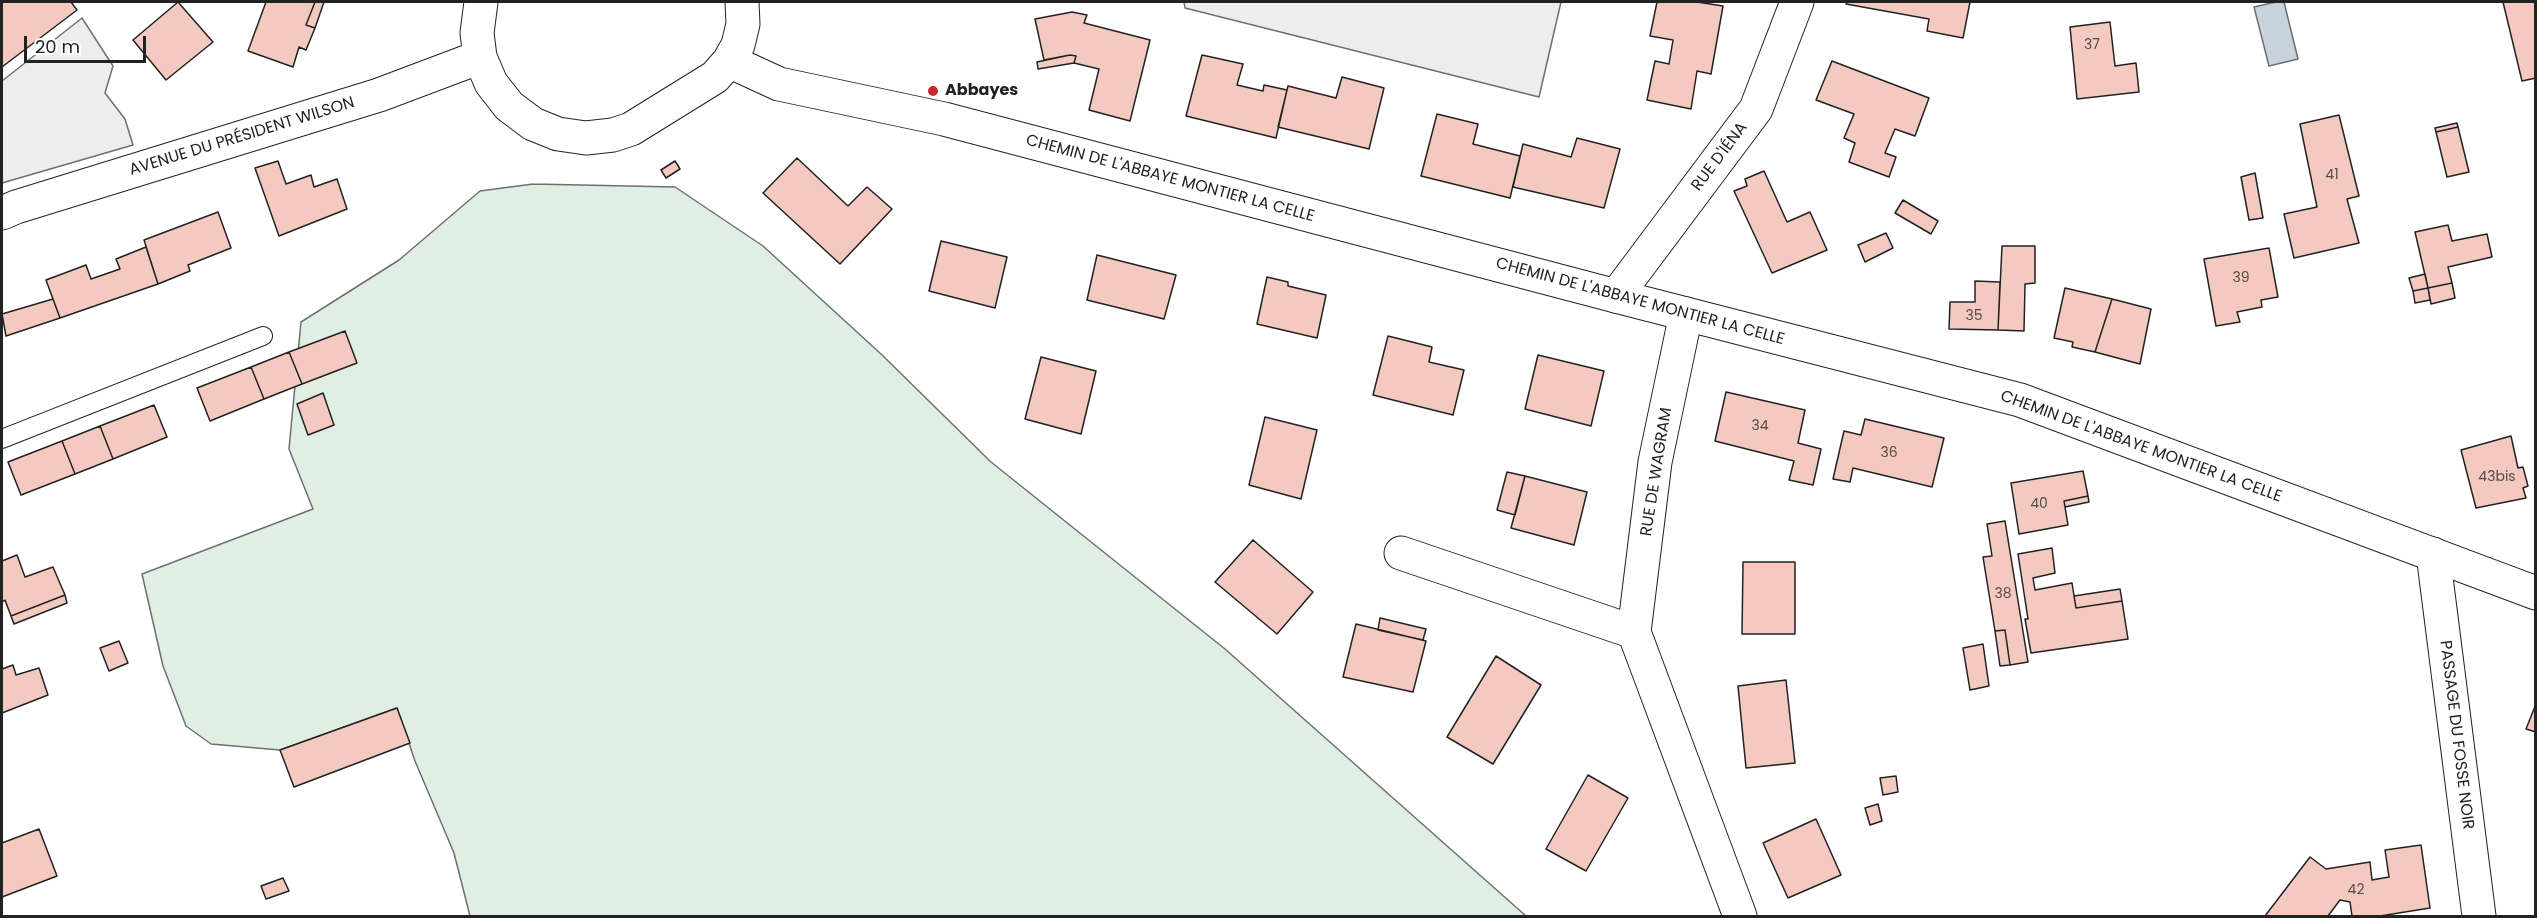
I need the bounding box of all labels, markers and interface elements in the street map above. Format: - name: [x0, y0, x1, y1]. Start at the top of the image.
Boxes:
- scale bar: [27, 24, 148, 62]
- text: 20 m: [35, 34, 80, 59]
- house number: 37: [2084, 37, 2100, 53]
- place label: Abbayes: [945, 81, 1018, 101]
- marker: Abbayes: [926, 84, 940, 98]
- street label: AVENUE DU PRÉSIDENT WILSON: [127, 94, 357, 180]
- street label: RUE D'IÉNA: [1688, 119, 1752, 195]
- street label: CHEMIN DE L'ABBAYE MONTIER LA CELLE: [1024, 131, 1316, 227]
- house number: 41: [2325, 167, 2339, 183]
- street label: CHEMIN DE L'ABBAYE MONTIER LA CELLE: [1494, 254, 1786, 350]
- house number: 39: [2232, 270, 2250, 286]
- house number: 35: [1965, 308, 1983, 324]
- street label: CHEMIN DE L'ABBAYE MONTIER LA CELLE: [1998, 387, 2284, 507]
- street label: RUE DE WAGRAM: [1637, 406, 1677, 538]
- house number: 34: [1751, 418, 1769, 434]
- house number: 36: [1880, 445, 1898, 461]
- house number: 43bis: [2478, 469, 2516, 485]
- house number: 40: [2030, 496, 2048, 512]
- house number: 38: [1994, 586, 2012, 602]
- street label: PASSAGE DU FOSSE NOIR: [2435, 639, 2477, 831]
- house number: 42: [2348, 882, 2364, 898]

